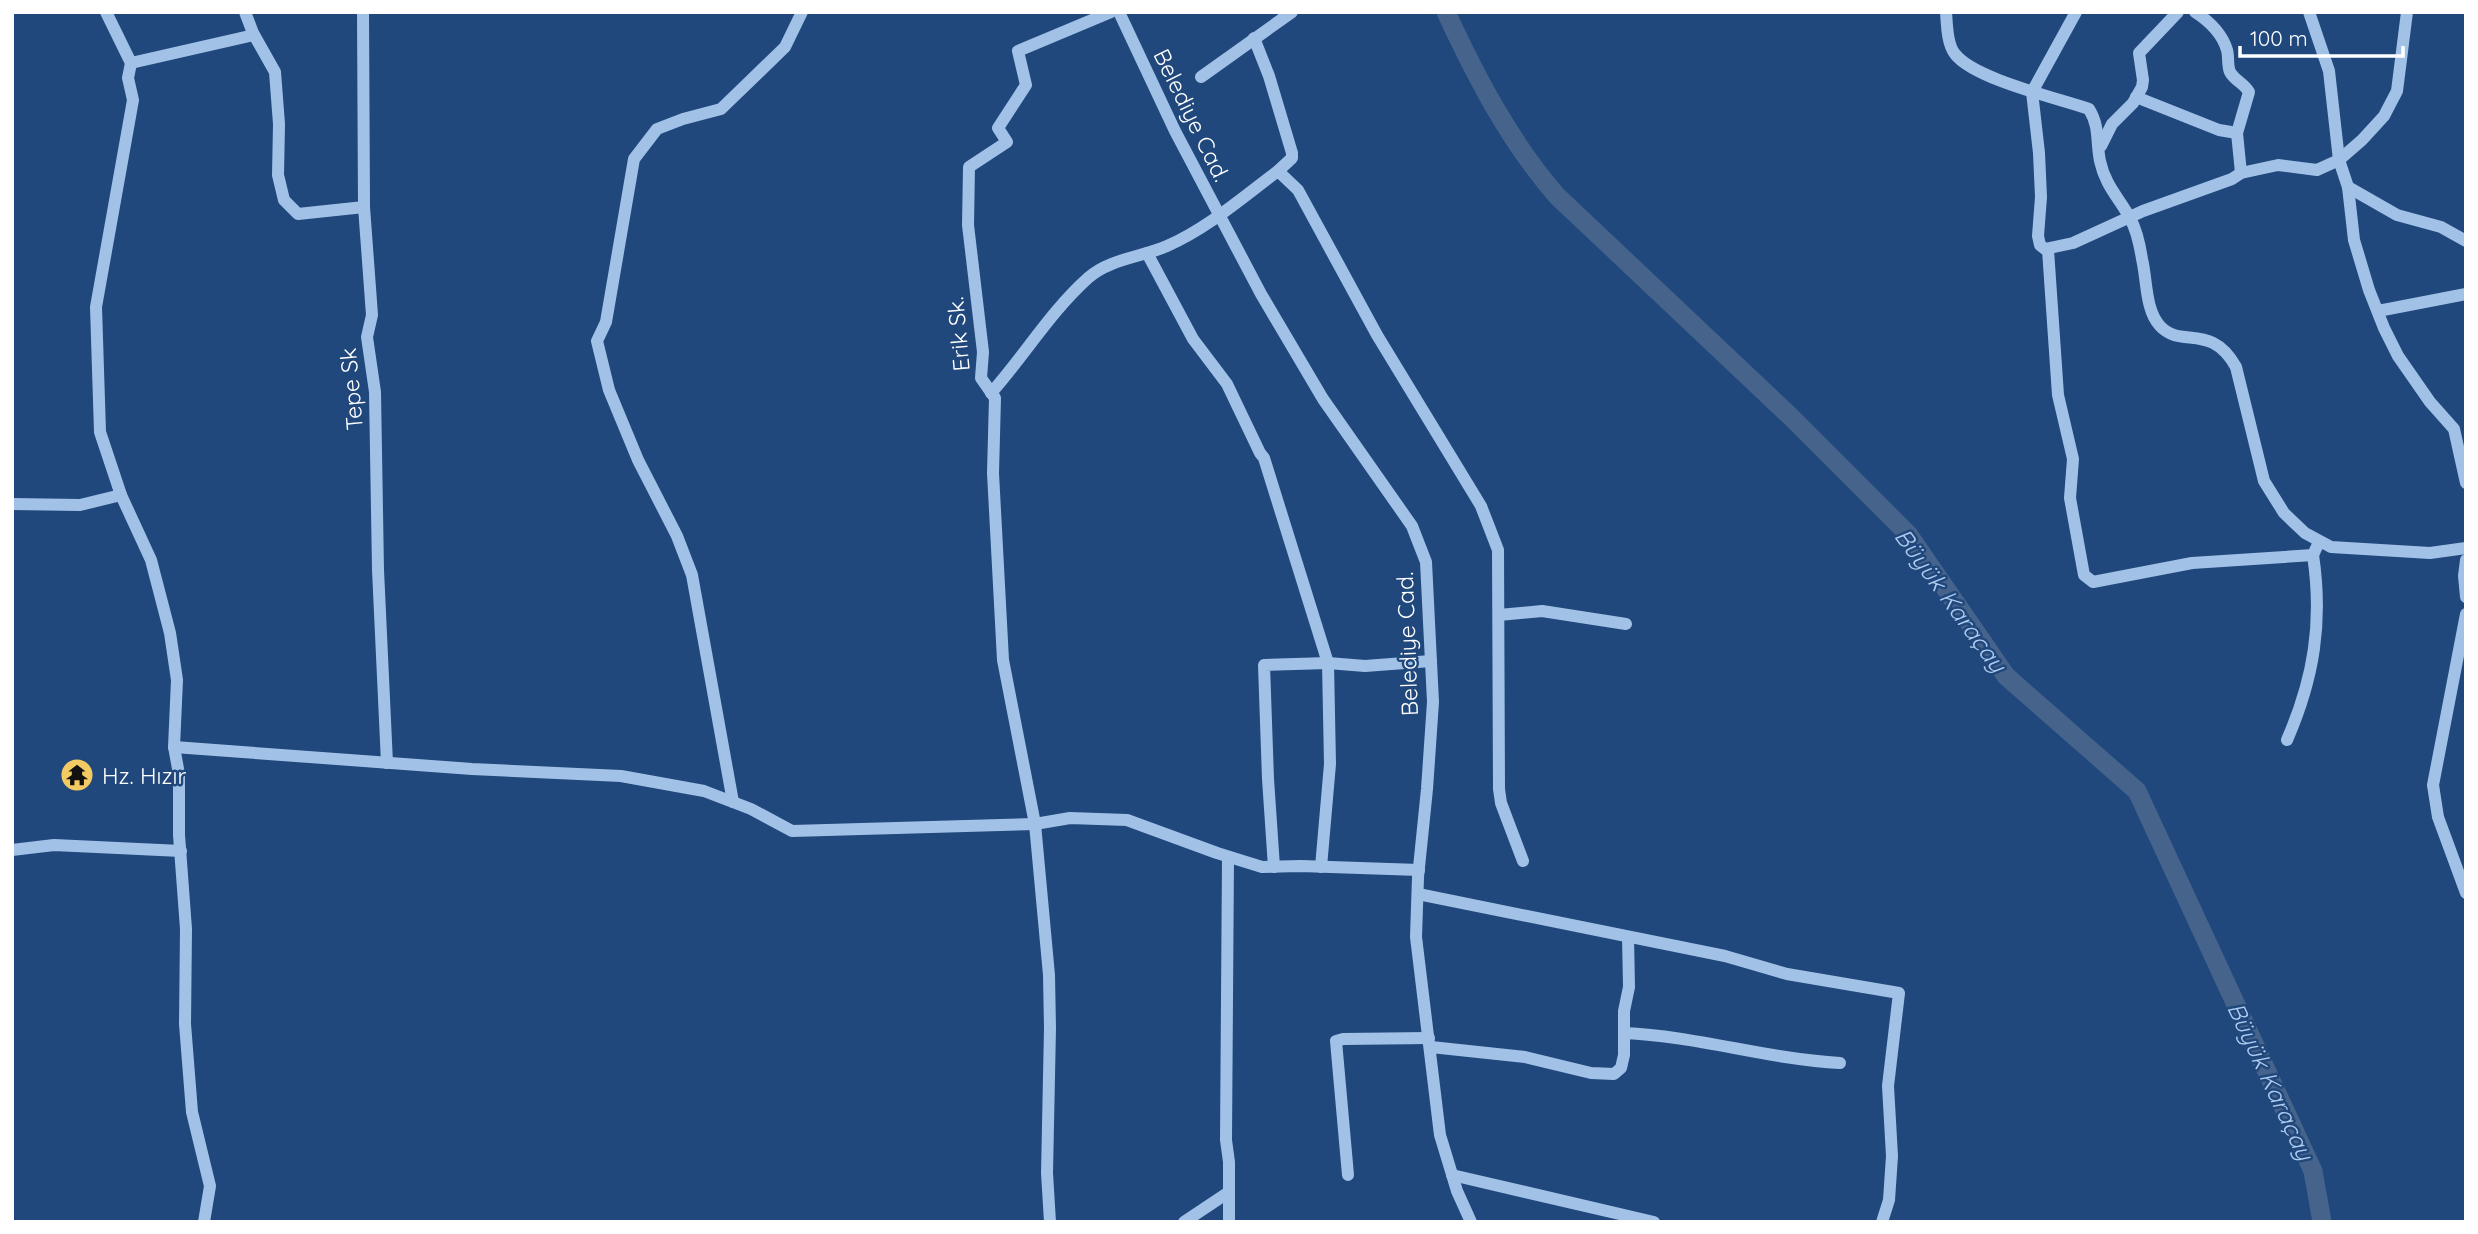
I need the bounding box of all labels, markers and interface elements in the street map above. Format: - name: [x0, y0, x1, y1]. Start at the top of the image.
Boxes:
- scale bar: [2240, 14, 2403, 58]
- text: 100 m: [2250, 25, 2308, 51]
- street label: Belediye Cad.: [1147, 44, 1237, 186]
- street label: Erik Sk.: [940, 295, 976, 373]
- street label: Tepe Sk: [333, 347, 369, 431]
- water label: Büyük Karaçay: [1889, 522, 2014, 679]
- street label: Belediye Cad.: [1390, 571, 1424, 717]
- temple icon: Hz. Hızır: [58, 756, 96, 794]
- place label: Hz. Hızır: [102, 761, 186, 790]
- water label: Büyük Karaçay: [2221, 997, 2321, 1166]

